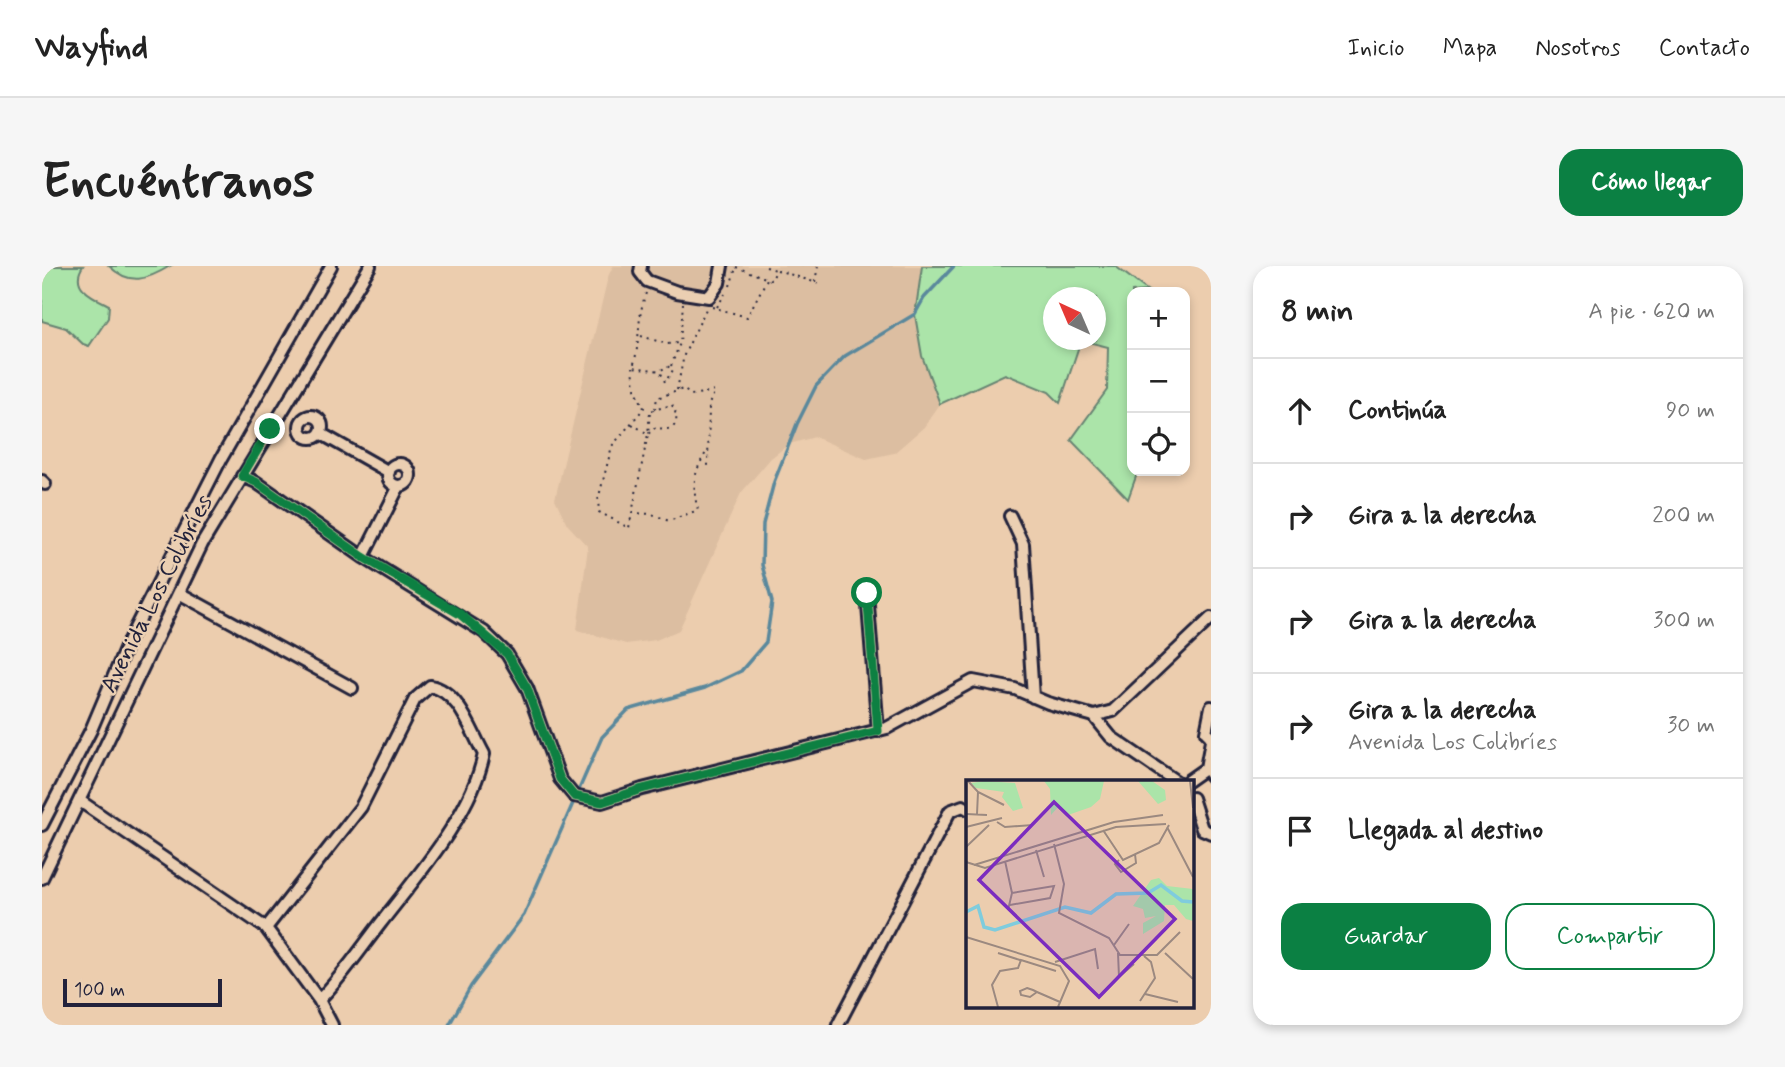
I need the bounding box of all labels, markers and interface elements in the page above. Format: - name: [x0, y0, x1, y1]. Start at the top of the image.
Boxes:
- text: Wayfind: [35, 26, 148, 70]
- text: Inicio: [1347, 33, 1405, 64]
- text: Mapa: [1443, 33, 1497, 64]
- text: Nosotros: [1535, 33, 1621, 64]
- text: Contacto: [1659, 33, 1750, 64]
- button: Cómo llegar: [1559, 149, 1743, 216]
- text: Encuéntranos: [42, 150, 314, 215]
- north arrow: [1043, 287, 1106, 350]
- map controls: [1127, 287, 1190, 476]
- button: +: [1127, 287, 1190, 350]
- text: 8 min: [1281, 292, 1354, 331]
- text: A pie · 620 m: [1588, 297, 1715, 327]
- button: −: [1127, 350, 1190, 413]
- icon: ahead: [1281, 392, 1319, 430]
- text: Continúa: [1348, 394, 1447, 428]
- text: 90 m: [1666, 396, 1715, 426]
- route end: [254, 413, 285, 444]
- button: locate: [1127, 413, 1190, 476]
- street label: Avenida Los Colibríes: [94, 489, 221, 698]
- icon: right: [1281, 497, 1319, 535]
- text: Gira a la derecha: [1348, 499, 1537, 533]
- text: 200 m: [1652, 501, 1715, 531]
- route start: [851, 577, 882, 608]
- icon: right: [1281, 602, 1319, 640]
- text: Gira a la derecha: [1348, 604, 1537, 638]
- text: 300 m: [1653, 606, 1715, 636]
- text: Gira a la derecha: [1348, 694, 1537, 728]
- icon: right: [1281, 707, 1319, 745]
- text: 30 m: [1667, 711, 1715, 741]
- text: Avenida Los Colibríes: [1348, 728, 1557, 758]
- inset map: [966, 780, 1194, 1007]
- icon: arrive: [1281, 812, 1319, 850]
- text: Llegada al destino: [1348, 814, 1543, 848]
- button: Guardar: [1281, 903, 1491, 970]
- button: Compartir: [1505, 903, 1715, 970]
- scale bar: [63, 976, 222, 1008]
- text: 100 m: [74, 978, 125, 1003]

